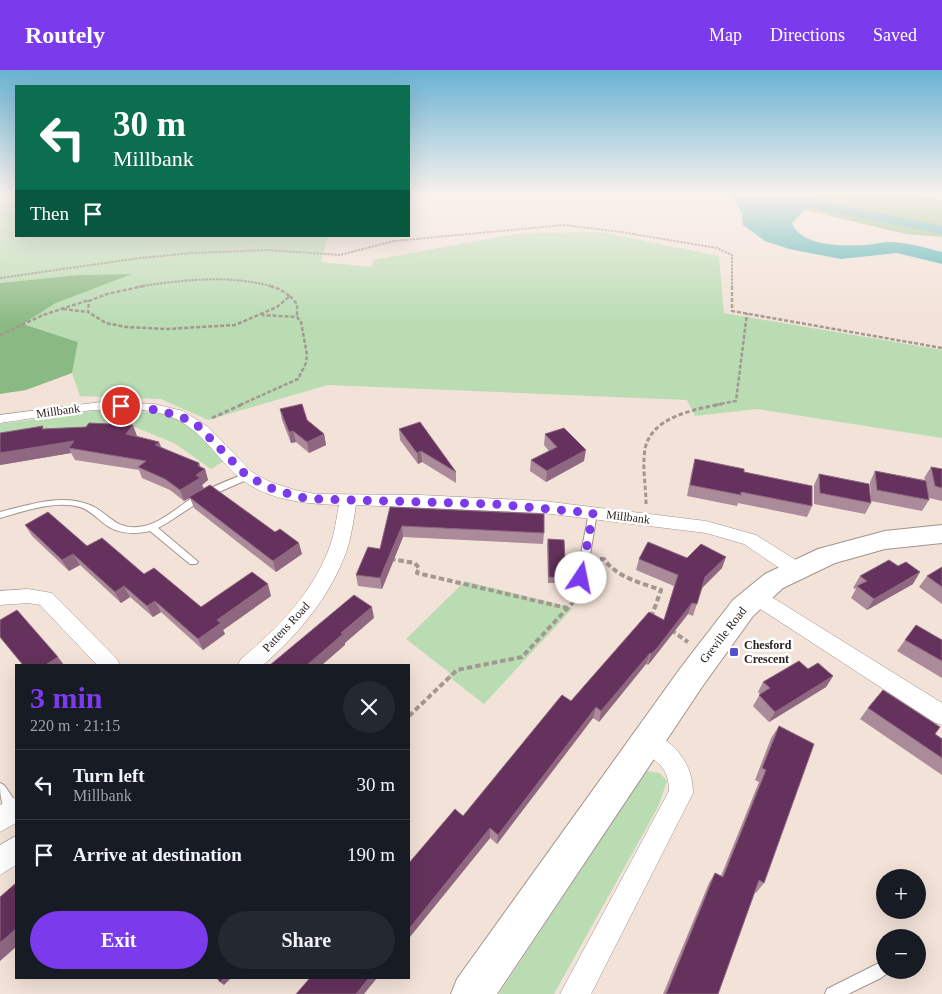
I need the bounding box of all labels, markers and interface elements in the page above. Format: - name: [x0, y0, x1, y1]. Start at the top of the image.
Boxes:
- text: Routely: [25, 22, 105, 48]
- text: Map: [709, 25, 742, 45]
- text: Directions: [770, 25, 845, 45]
- text: Saved: [873, 25, 917, 45]
- icon: left: [30, 105, 95, 170]
- text: 30 m: [113, 105, 186, 144]
- text: Millbank: [113, 146, 194, 171]
- icon: arrive: [79, 200, 107, 228]
- text: Then: [30, 203, 69, 224]
- pin: [100, 385, 142, 427]
- icon: arrive: [107, 392, 135, 420]
- street label: Millbank: [35, 401, 81, 421]
- street label: Millbank: [605, 507, 651, 527]
- position arrow: [554, 551, 606, 603]
- street label: Pattens Road: [259, 599, 313, 655]
- street label: Greville Road: [697, 604, 749, 666]
- place label: Chesford Crescent: [744, 638, 792, 666]
- marker: Chesford Crescent: [728, 646, 740, 658]
- text: 3 min: [30, 681, 103, 714]
- button: close: [343, 681, 395, 733]
- text: 220 m · 21:15: [30, 717, 120, 734]
- text: Turn left: [73, 765, 145, 786]
- icon: left: [30, 771, 58, 799]
- text: 30 m: [356, 774, 395, 795]
- text: Millbank: [73, 787, 132, 804]
- icon: arrive: [30, 841, 58, 869]
- text: Arrive at destination: [73, 844, 242, 865]
- text: 190 m: [347, 844, 395, 865]
- map controls: [876, 869, 926, 979]
- button: +: [876, 869, 926, 919]
- button: Exit: [30, 911, 208, 969]
- button: Share: [218, 911, 395, 969]
- button: −: [876, 929, 926, 979]

